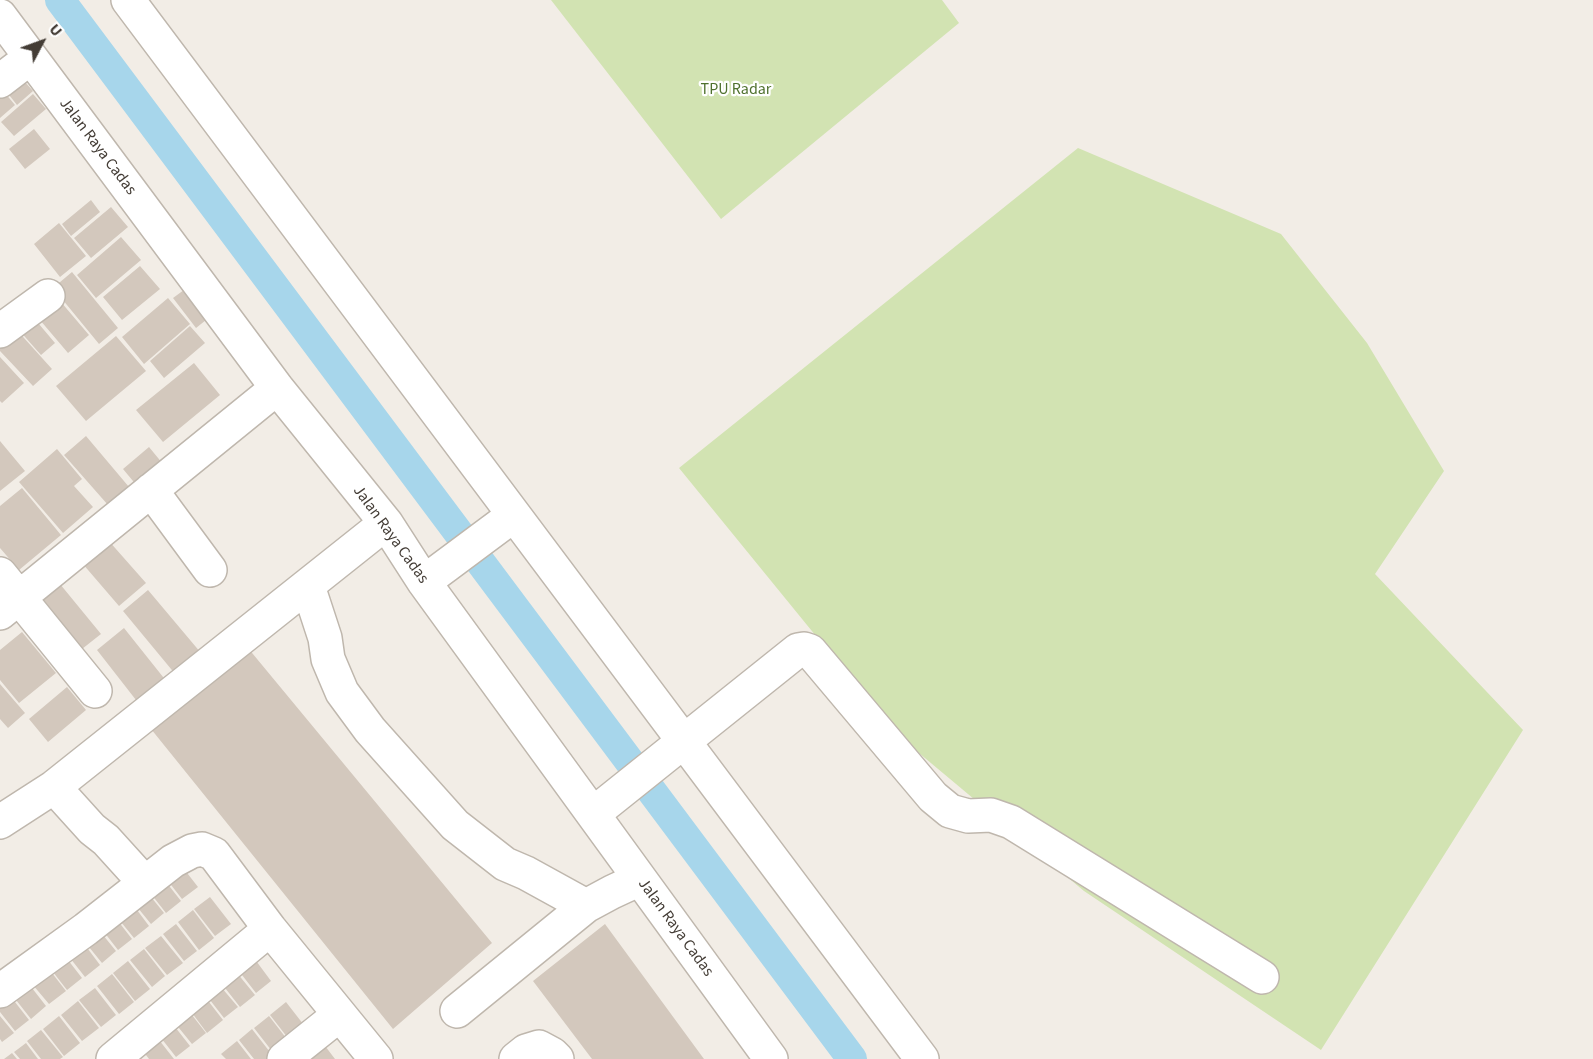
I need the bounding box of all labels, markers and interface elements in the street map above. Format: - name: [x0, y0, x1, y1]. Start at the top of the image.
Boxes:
- north arrow: [12, 12, 72, 72]
- text: U: [44, 19, 67, 41]
- park label: TPU Radar: [701, 80, 771, 100]
- street label: Jalan Raya Cadas: [54, 95, 140, 199]
- street label: Jalan Raya Cadas: [348, 482, 432, 588]
- street label: Jalan Raya Cadas: [633, 875, 717, 981]

